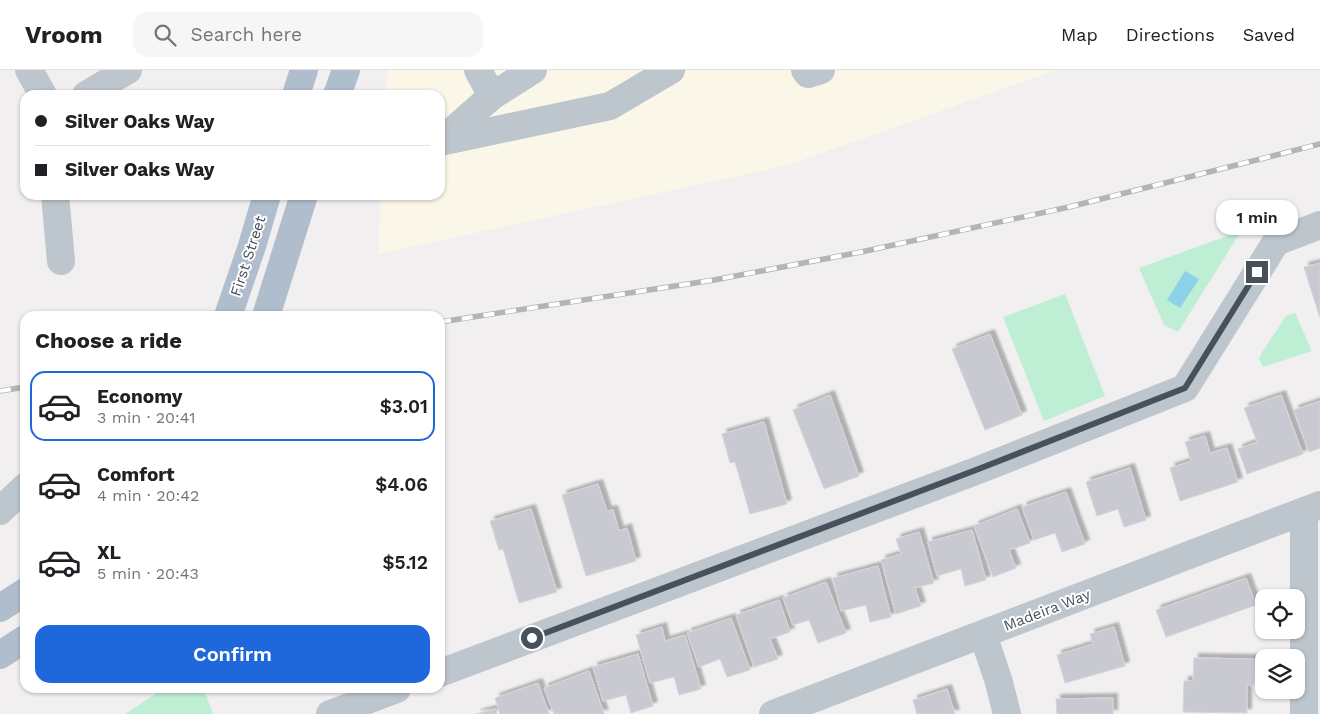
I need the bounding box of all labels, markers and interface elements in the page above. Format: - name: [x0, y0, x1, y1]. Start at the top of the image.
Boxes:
- search box: [133, 12, 483, 57]
- text: Vroom: [25, 21, 103, 49]
- icon: search: [151, 21, 179, 49]
- text: Search here: [191, 23, 302, 46]
- text: Map: [1061, 24, 1098, 45]
- text: Directions: [1126, 24, 1215, 45]
- text: Saved: [1243, 24, 1295, 45]
- text: Silver Oaks Way: [65, 110, 215, 133]
- text: Silver Oaks Way: [65, 158, 215, 181]
- callout: 1 min: [1216, 200, 1298, 234]
- text: 1 min: [1236, 208, 1278, 227]
- street label: First Street: [227, 213, 270, 298]
- route end: [1246, 261, 1268, 283]
- text: Choose a ride: [35, 328, 182, 353]
- icon: car: [37, 384, 82, 429]
- text: Economy: [97, 385, 182, 408]
- text: $3.01: [380, 395, 428, 418]
- text: 3 min · 20:41: [97, 408, 196, 427]
- icon: car: [37, 462, 82, 507]
- text: Comfort: [97, 463, 175, 486]
- text: $4.06: [375, 473, 428, 496]
- text: 4 min · 20:42: [97, 486, 199, 505]
- icon: car: [37, 540, 82, 585]
- text: XL: [97, 541, 121, 564]
- text: $5.12: [382, 551, 428, 574]
- text: 5 min · 20:43: [97, 564, 199, 583]
- street label: Madeira Way: [1001, 585, 1093, 635]
- map controls: [1255, 589, 1305, 699]
- button: locate: [1255, 589, 1305, 639]
- button: Confirm: [35, 625, 430, 683]
- route start: [521, 627, 543, 649]
- button: layers: [1255, 649, 1305, 699]

